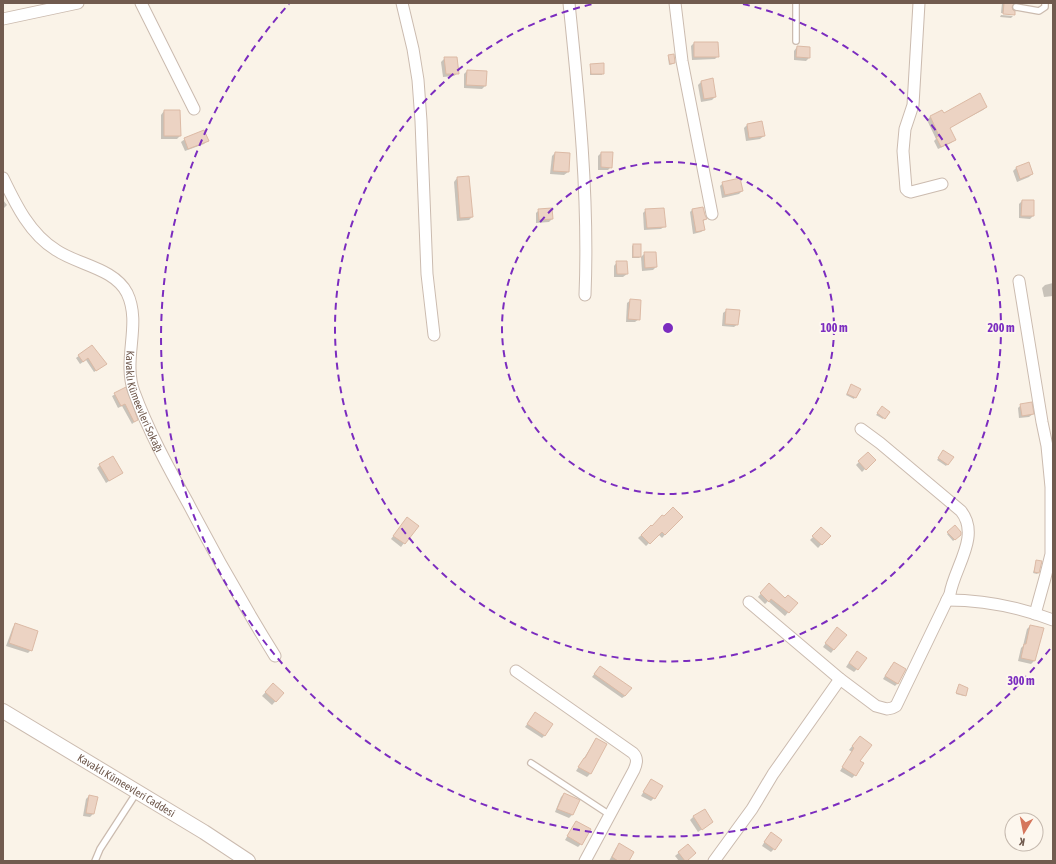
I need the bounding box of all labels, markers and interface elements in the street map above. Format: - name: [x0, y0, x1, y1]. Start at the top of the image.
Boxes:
- centre of rings: [661, 321, 675, 335]
- text: 100 m: [820, 321, 848, 335]
- text: 200 m: [987, 321, 1015, 335]
- street label: Kavaklı Kümeevleri Sokağı: [124, 350, 166, 454]
- text: 300 m: [1007, 674, 1035, 688]
- street label: Kavaklı Kümeevleri Caddesi: [75, 751, 177, 819]
- north arrow: [1004, 812, 1044, 852]
- text: K: [1018, 835, 1026, 848]

